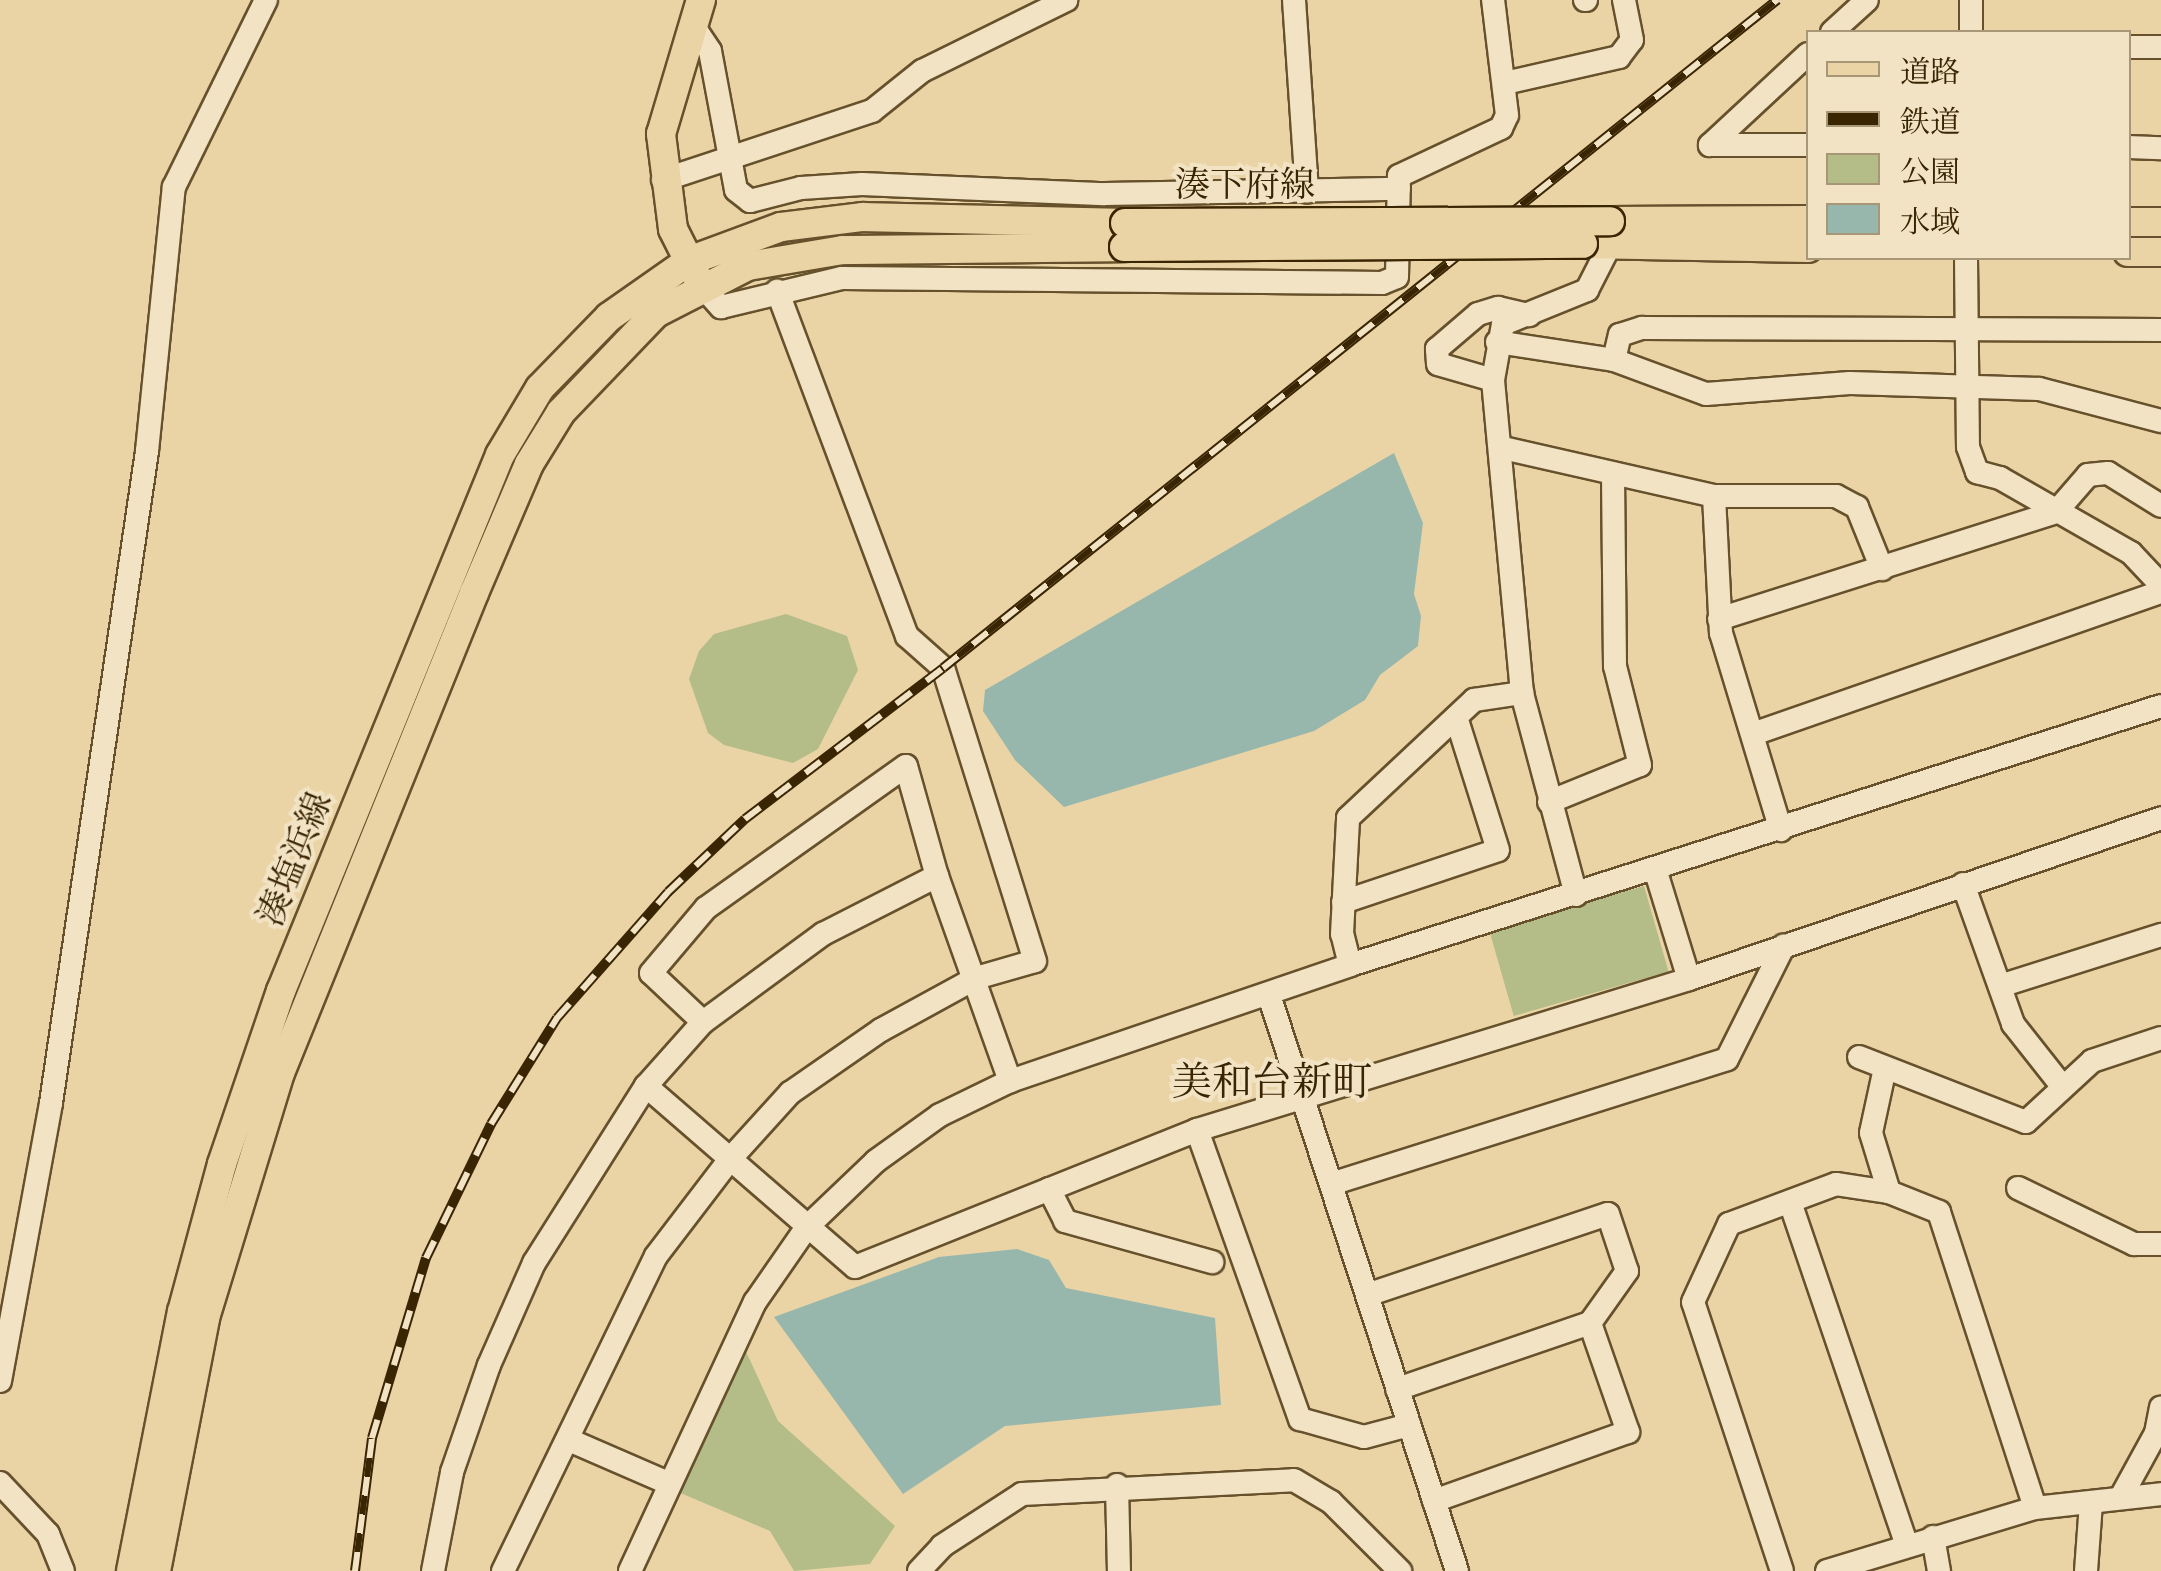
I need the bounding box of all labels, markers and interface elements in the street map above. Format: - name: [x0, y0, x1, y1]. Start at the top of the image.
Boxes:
- legend: [1806, 30, 2131, 260]
- text: 道路: [1900, 54, 1960, 91]
- text: 鉄道: [1900, 104, 1960, 141]
- text: 公園: [1900, 154, 1960, 191]
- street label: 湊下府線: [1175, 164, 1315, 206]
- text: 水域: [1900, 204, 1960, 241]
- street label: 湊塩浜線: [249, 786, 341, 932]
- district label: 美和台新町: [1172, 1059, 1372, 1107]

